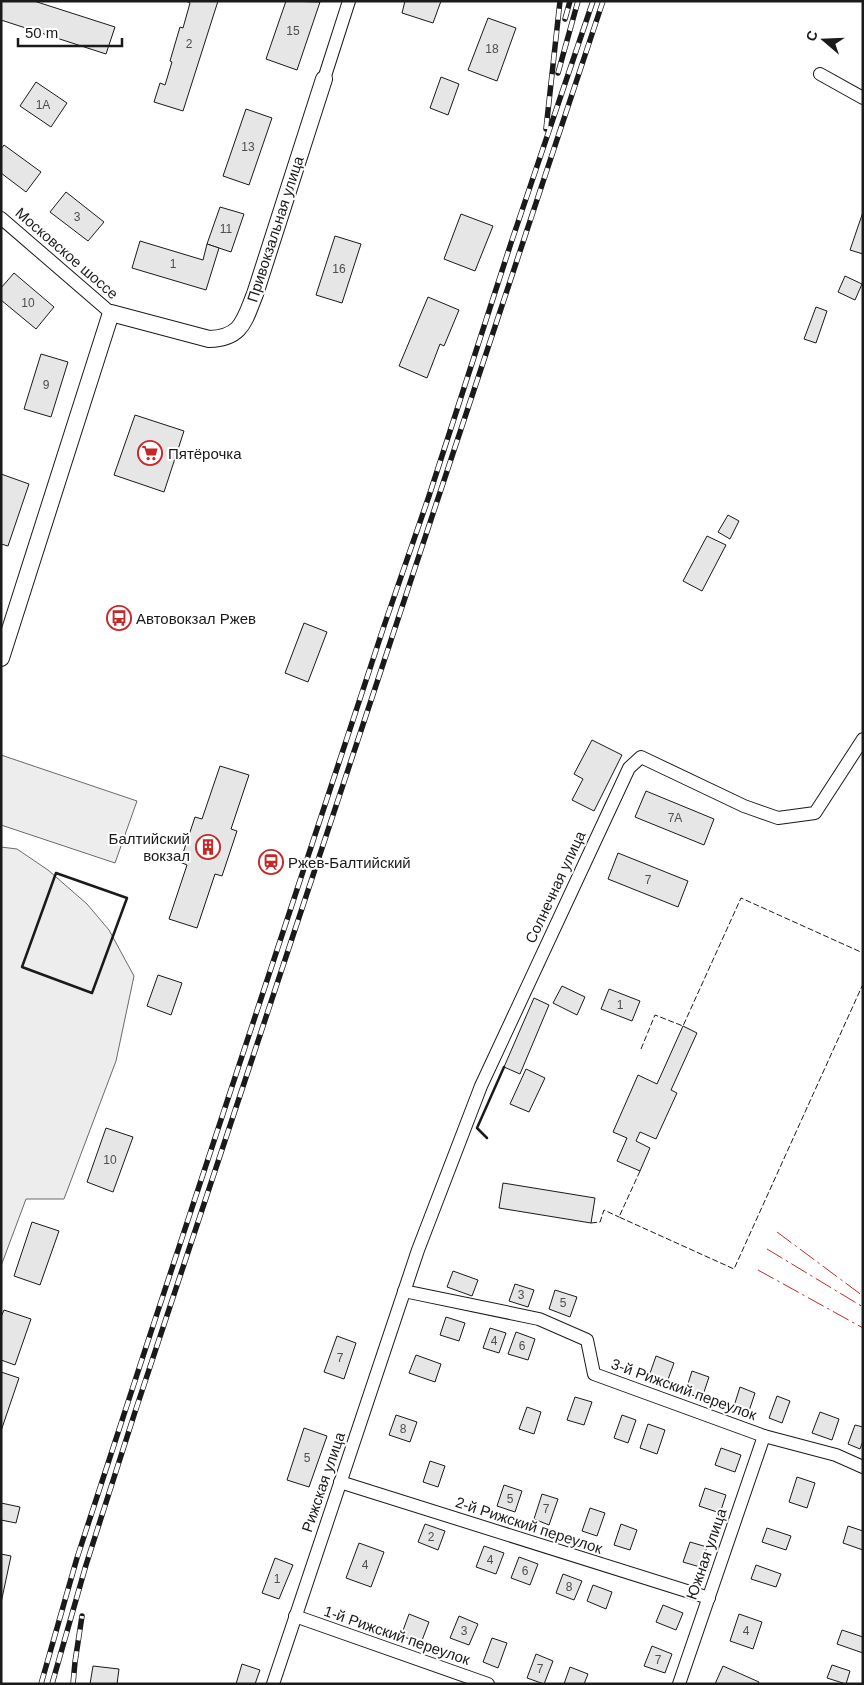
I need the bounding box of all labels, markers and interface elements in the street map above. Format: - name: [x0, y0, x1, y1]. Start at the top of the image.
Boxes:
- scale bar: [18, 15, 121, 47]
- north arrow: [799, 15, 849, 65]
- text: 50 m: [25, 24, 58, 41]
- house number: 15: [286, 24, 300, 38]
- text: С: [802, 28, 821, 43]
- house number: 2: [186, 37, 193, 51]
- house number: 18: [485, 42, 499, 56]
- house number: 1А: [36, 98, 50, 112]
- house number: 13: [241, 140, 255, 154]
- street label: Привокзальная улица: [243, 153, 307, 304]
- street label: Московское шоссе: [12, 204, 122, 302]
- house number: 3: [74, 210, 81, 224]
- house number: 11: [220, 222, 233, 236]
- house number: 1: [170, 257, 177, 271]
- house number: 16: [332, 262, 346, 276]
- house number: 10: [21, 296, 35, 310]
- house number: 9: [43, 378, 50, 392]
- supermarket icon: Пятёрочка: [137, 440, 163, 466]
- place label: Пятёрочка: [168, 445, 242, 462]
- bus stop icon: Автовокзал Ржев: [106, 605, 132, 631]
- place label: Автовокзал Ржев: [136, 610, 256, 627]
- house number: 7А: [668, 811, 682, 825]
- street label: Солнечная улица: [522, 828, 589, 946]
- place label: Балтийский вокзал: [109, 830, 190, 864]
- building icon: Балтийский вокзал: [195, 834, 221, 860]
- station icon: Ржев-Балтийский: [258, 849, 284, 875]
- place label: Ржев-Балтийский: [288, 854, 411, 871]
- house number: 7: [645, 873, 652, 887]
- house number: 1: [617, 998, 624, 1012]
- house number: 10: [103, 1153, 117, 1167]
- house number: 3: [518, 1288, 525, 1302]
- house number: 5: [560, 1296, 567, 1310]
- house number: 4: [491, 1334, 498, 1348]
- house number: 6: [519, 1339, 526, 1353]
- house number: 7: [337, 1351, 344, 1365]
- street label: 3-й Рижский переулок: [609, 1355, 759, 1423]
- house number: 8: [400, 1422, 407, 1436]
- street label: Рижская улица: [298, 1429, 348, 1534]
- house number: 5: [304, 1451, 311, 1465]
- house number: 5: [507, 1492, 514, 1506]
- street label: 2-й Рижский переулок: [453, 1493, 605, 1557]
- house number: 7: [543, 1502, 550, 1516]
- street label: Южная улица: [682, 1506, 730, 1602]
- house number: 2: [428, 1530, 435, 1544]
- house number: 4: [487, 1553, 494, 1567]
- house number: 4: [362, 1558, 369, 1572]
- house number: 6: [522, 1564, 529, 1578]
- house number: 1: [274, 1572, 281, 1586]
- house number: 8: [566, 1580, 573, 1594]
- street label: 1-й Рижский переулок: [322, 1602, 473, 1668]
- house number: 3: [461, 1624, 468, 1638]
- house number: 4: [743, 1624, 750, 1638]
- house number: 7: [655, 1653, 662, 1667]
- house number: 7: [537, 1662, 544, 1676]

